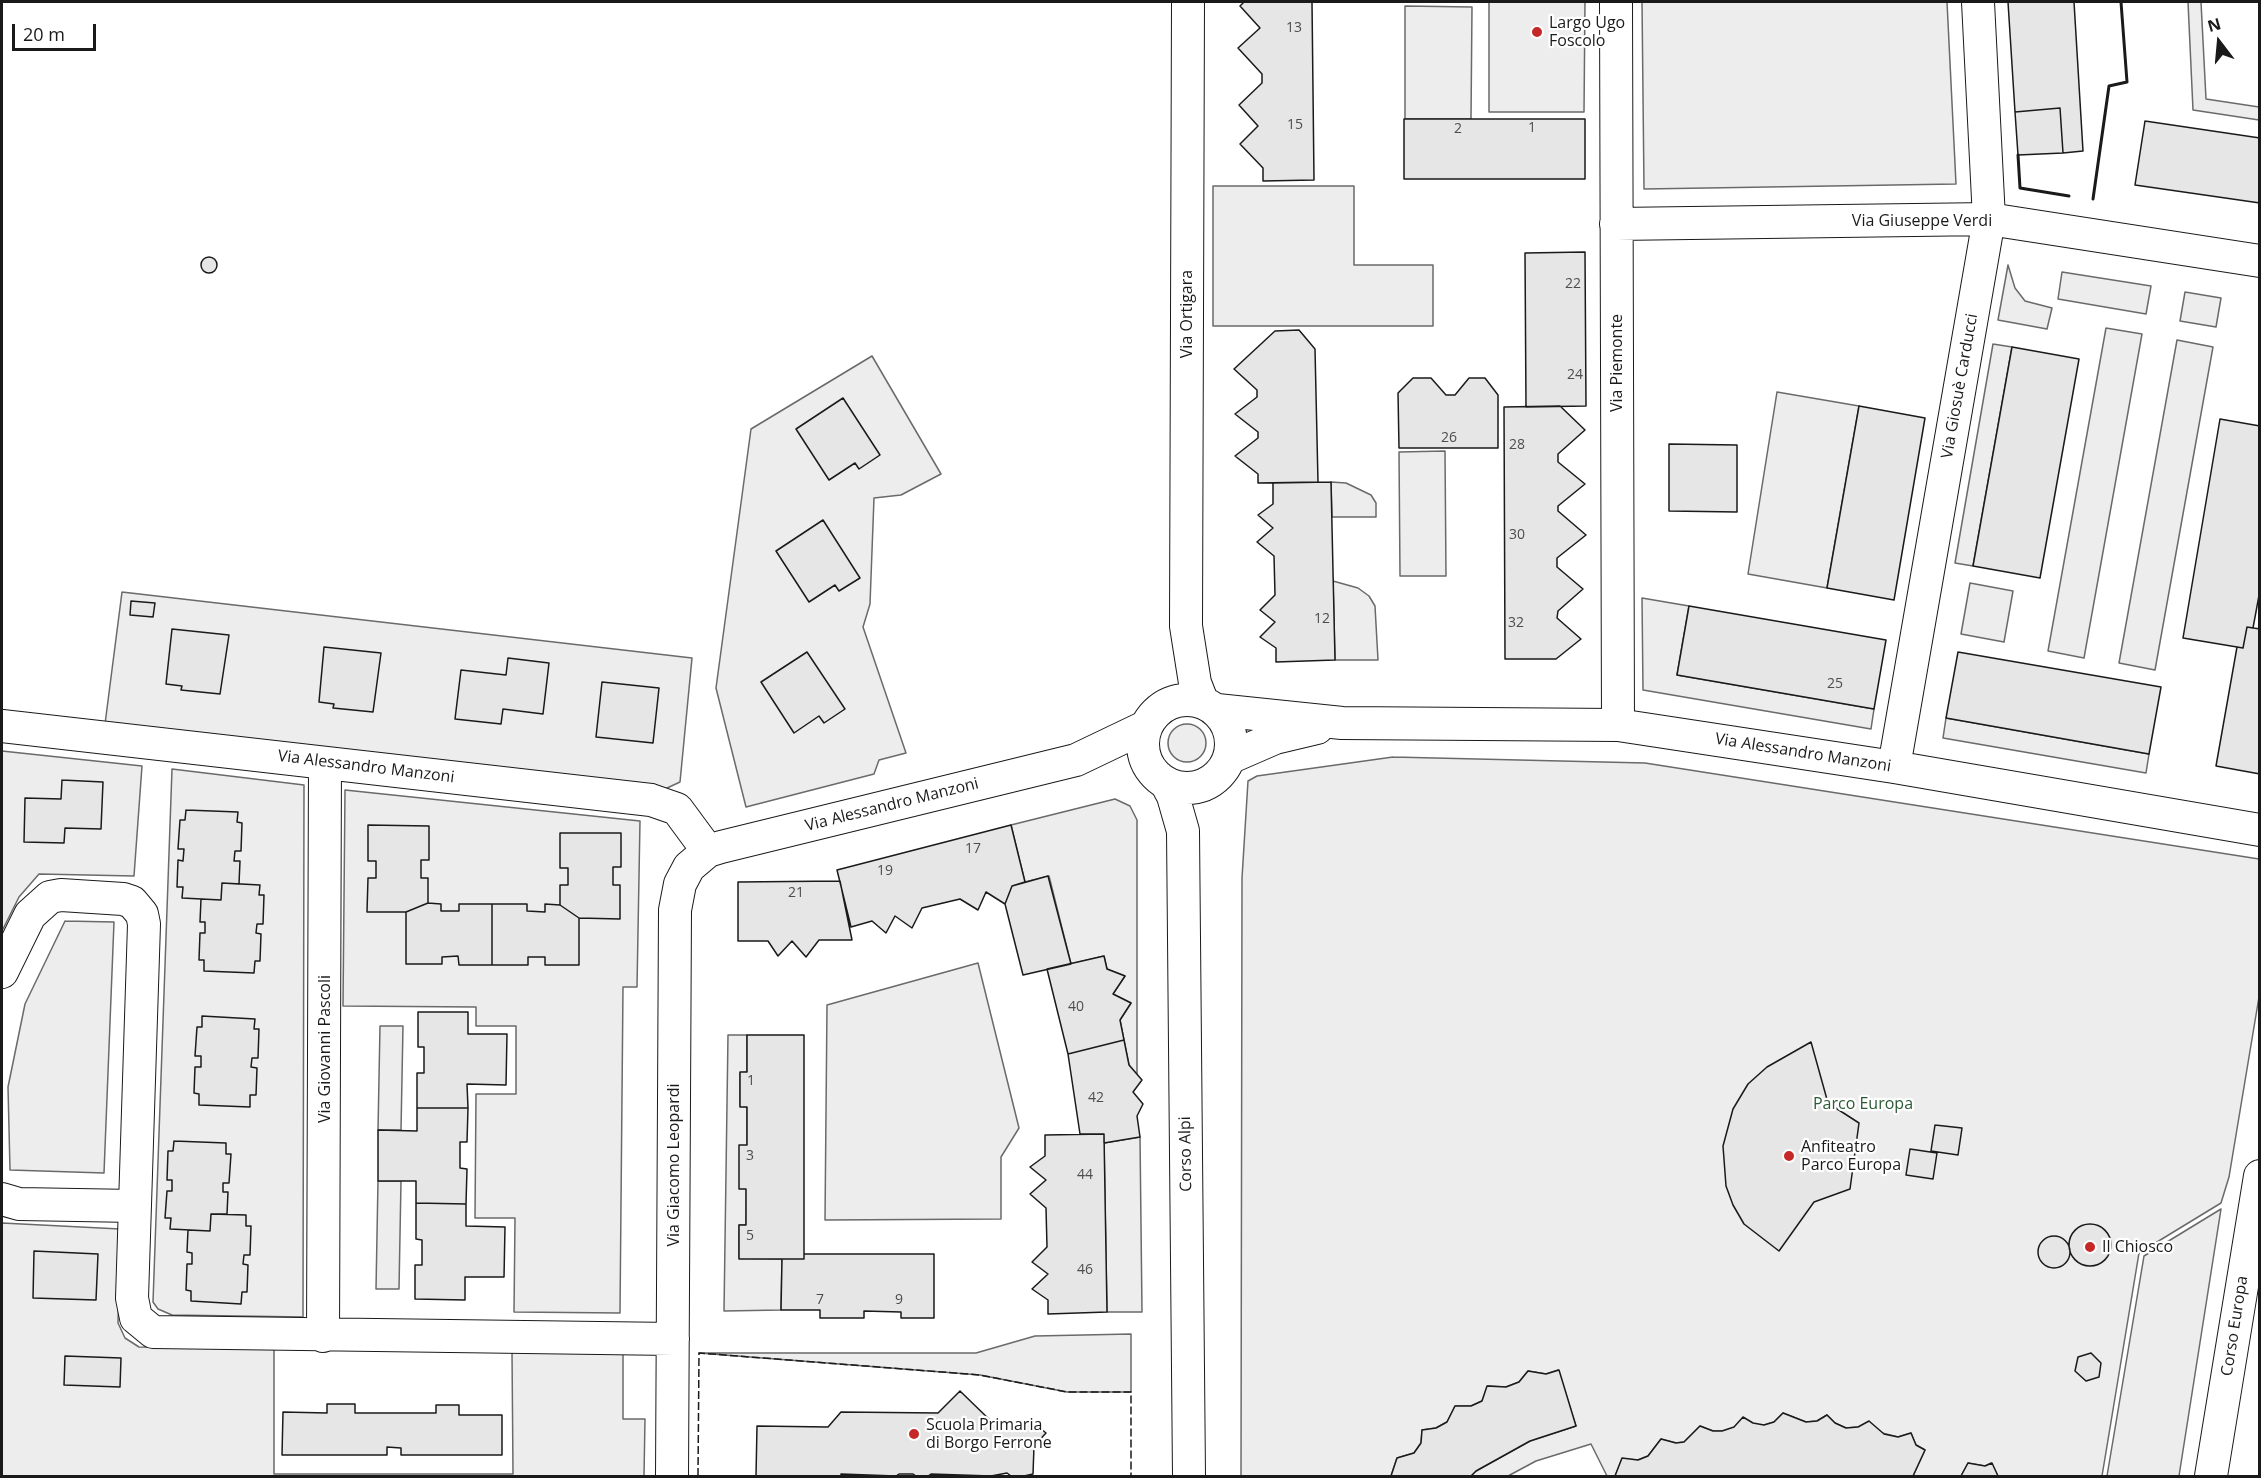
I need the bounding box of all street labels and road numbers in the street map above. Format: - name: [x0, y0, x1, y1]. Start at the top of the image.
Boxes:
- street label: Via Giuseppe Verdi: [1852, 211, 1992, 231]
- street label: Via Ortigara: [1177, 270, 1197, 358]
- street label: Via Giosuè Carducci: [1938, 312, 1982, 460]
- street label: Via Piemonte: [1607, 314, 1627, 412]
- street label: Via Alessandro Manzoni: [1714, 730, 1892, 776]
- street label: Via Alessandro Manzoni: [277, 747, 455, 787]
- street label: Via Alessandro Manzoni: [803, 774, 981, 836]
- street label: Via Giovanni Pascoli: [315, 975, 335, 1123]
- street label: Via Giacomo Leopardi: [664, 1083, 684, 1247]
- street label: Corso Alpi: [1176, 1116, 1196, 1192]
- street label: Corso Europa: [2218, 1275, 2252, 1377]

